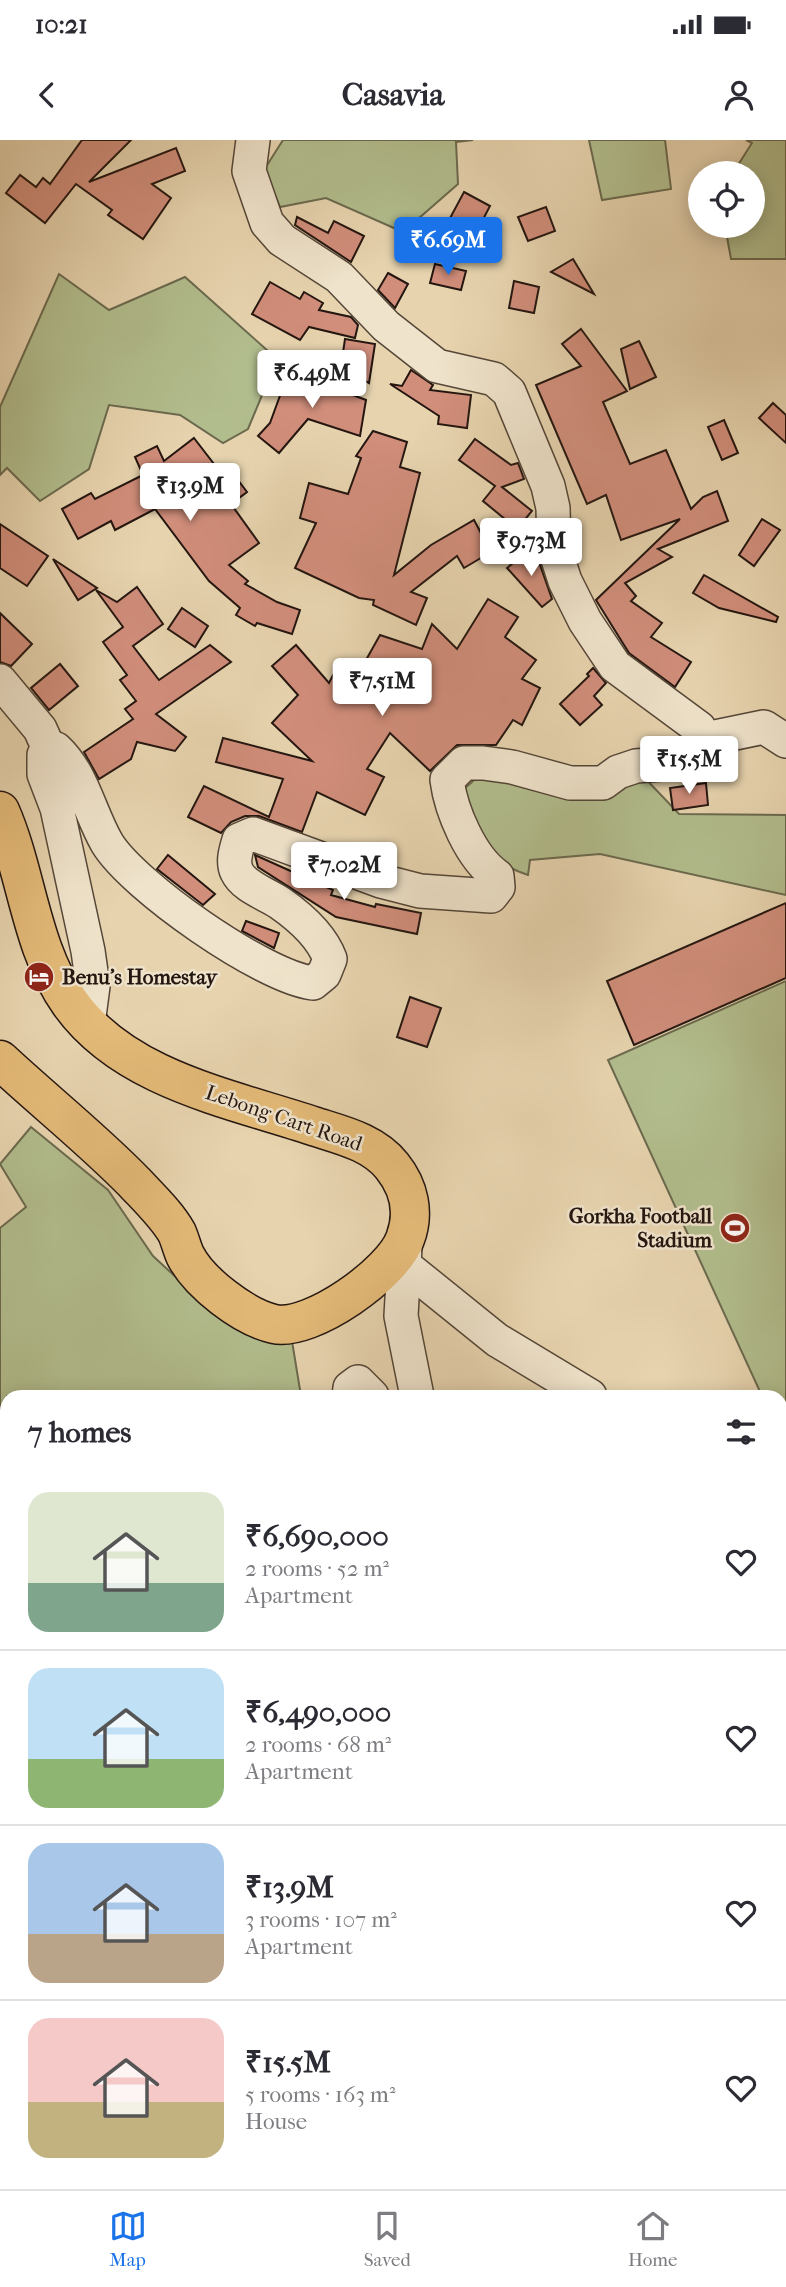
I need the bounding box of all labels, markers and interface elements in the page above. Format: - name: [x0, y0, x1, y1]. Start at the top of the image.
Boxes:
- text: 10:21: [35, 9, 87, 40]
- icon: back: [28, 76, 66, 114]
- text: Casavia: [342, 76, 444, 113]
- icon: person: [720, 76, 758, 114]
- map controls: [688, 161, 765, 238]
- button: locate: [688, 161, 765, 238]
- pin: ₹6.69M: [391, 218, 505, 277]
- text: ₹6.69M: [410, 226, 486, 253]
- pin: ₹6.49M: [255, 350, 369, 410]
- text: ₹6.49M: [273, 359, 351, 386]
- pin: ₹13.9M: [133, 464, 247, 523]
- text: ₹13.9M: [156, 472, 224, 499]
- pin: ₹9.73M: [474, 518, 588, 578]
- text: ₹9.73M: [496, 527, 566, 554]
- pin: ₹7.51M: [325, 658, 439, 718]
- text: ₹7.51M: [349, 667, 415, 694]
- pin: ₹15.5M: [632, 736, 746, 796]
- text: ₹15.5M: [656, 745, 722, 772]
- pin: ₹7.02M: [287, 842, 401, 902]
- text: ₹7.02M: [307, 851, 381, 878]
- hotel icon: Benu's Homestay: [22, 960, 56, 994]
- place label: Benu's Homestay: [62, 965, 219, 989]
- street label: Lebong Cart Road: [202, 1080, 366, 1156]
- place label: Gorkha Football Stadium: [569, 1204, 713, 1252]
- sports icon: Gorkha Football Stadium: [718, 1211, 752, 1245]
- icon: filters: [722, 1413, 760, 1451]
- text: 7 homes: [28, 1415, 131, 1450]
- text: ₹6,690,000: [245, 1519, 389, 1554]
- icon: home: [84, 1520, 168, 1604]
- icon: heart: [722, 1543, 760, 1581]
- text: 2 rooms · 52 m²: [245, 1555, 389, 1582]
- text: Apartment: [245, 1582, 353, 1609]
- text: ₹6,490,000: [245, 1695, 391, 1730]
- icon: home: [84, 1696, 168, 1780]
- icon: heart: [722, 1719, 760, 1757]
- text: 2 rooms · 68 m²: [245, 1731, 391, 1758]
- text: Apartment: [245, 1758, 353, 1785]
- text: ₹13.9M: [245, 1870, 334, 1905]
- icon: home: [84, 1871, 168, 1955]
- icon: heart: [722, 1894, 760, 1932]
- text: 3 rooms · 107 m²: [245, 1906, 397, 1933]
- text: Apartment: [245, 1933, 353, 1960]
- text: ₹15.5M: [245, 2045, 331, 2080]
- icon: home: [84, 2046, 168, 2130]
- icon: heart: [722, 2069, 760, 2107]
- text: 5 rooms · 163 m²: [245, 2081, 395, 2108]
- text: House: [245, 2108, 307, 2135]
- tab: Map: [109, 2207, 147, 2271]
- tab: Saved: [364, 2207, 411, 2271]
- tab: Home: [628, 2207, 677, 2271]

